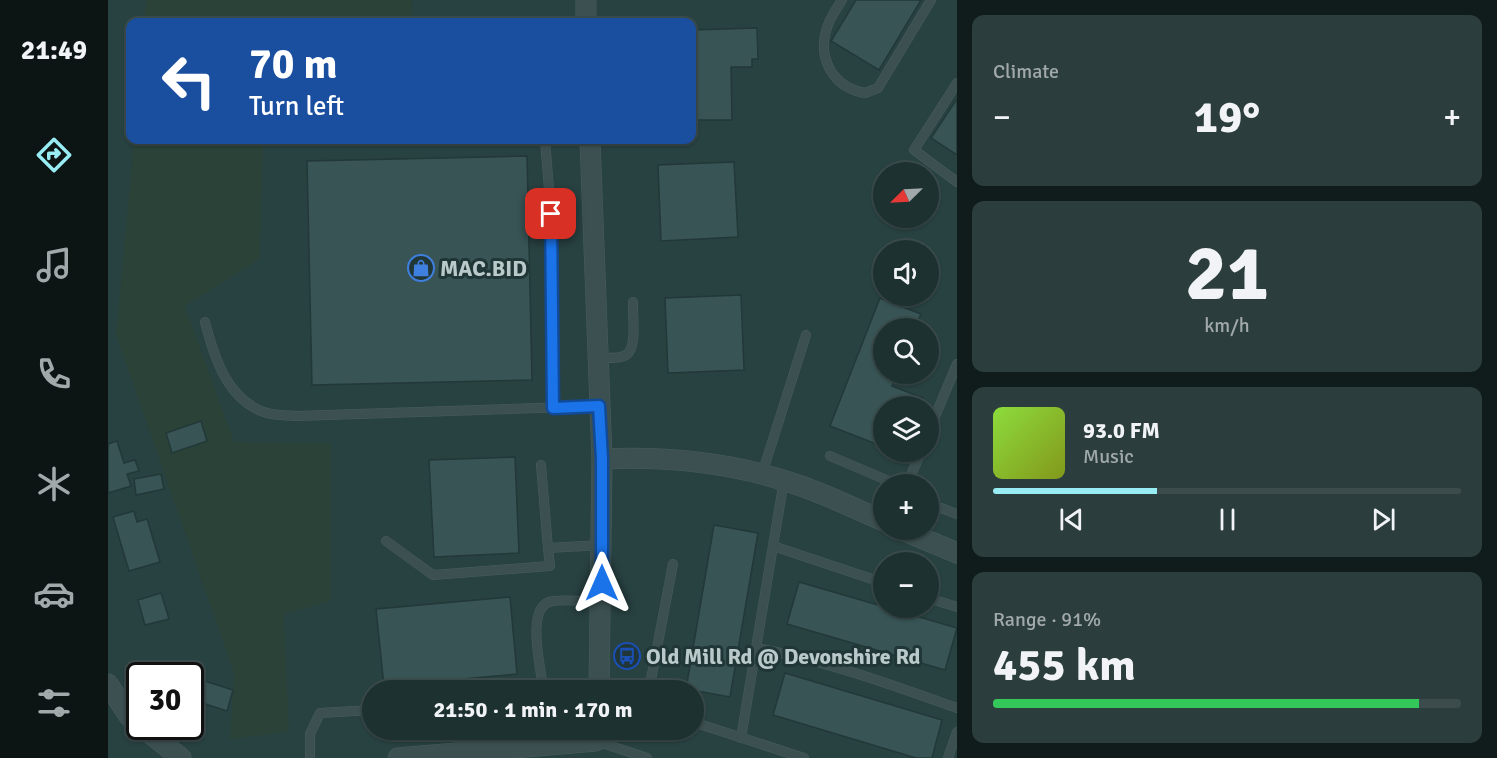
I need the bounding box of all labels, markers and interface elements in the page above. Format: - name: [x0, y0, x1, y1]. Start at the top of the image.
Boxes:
- text: 21:49: [21, 34, 87, 67]
- text: 70 m: [249, 39, 338, 90]
- icon: left: [150, 42, 228, 120]
- text: Climate: [993, 59, 1059, 84]
- text: Turn left: [249, 90, 344, 123]
- text: 19°: [1194, 90, 1260, 145]
- text: −: [993, 97, 1011, 138]
- text: +: [1443, 97, 1461, 138]
- icon: directions: [33, 134, 75, 176]
- north arrow: [873, 162, 939, 228]
- map controls: [873, 162, 939, 618]
- pin: [525, 188, 576, 239]
- icon: arrive: [534, 197, 567, 230]
- text: 21: [1185, 226, 1269, 322]
- button: sound: [873, 240, 939, 306]
- icon: music: [33, 244, 75, 286]
- shop icon: MAC.BID: [406, 253, 436, 283]
- place label: MAC.BID: [440, 255, 527, 282]
- text: km/h: [1204, 313, 1250, 338]
- button: search: [873, 318, 939, 384]
- icon: phone: [33, 353, 75, 395]
- button: layers: [873, 396, 939, 462]
- text: 93.0 FM: [1083, 417, 1160, 444]
- text: Music: [1083, 444, 1134, 469]
- icon: climate: [33, 463, 75, 505]
- button: +: [873, 474, 939, 540]
- icon: previous: [1055, 503, 1088, 536]
- icon: pause: [1211, 503, 1244, 536]
- icon: next: [1367, 503, 1400, 536]
- position arrow: [570, 551, 634, 615]
- button: −: [873, 552, 939, 618]
- icon: car: [33, 573, 75, 615]
- text: Range · 91%: [993, 607, 1101, 632]
- text: 455 km: [993, 638, 1136, 693]
- bus stop icon: Old Mill Rd @ Devonshire Rd: [612, 641, 642, 671]
- place label: Old Mill Rd @ Devonshire Rd: [646, 643, 921, 670]
- speed limit sign: 30: [126, 662, 204, 740]
- icon: filters: [33, 682, 75, 724]
- text: 21:50 · 1 min · 170 m: [433, 696, 633, 723]

